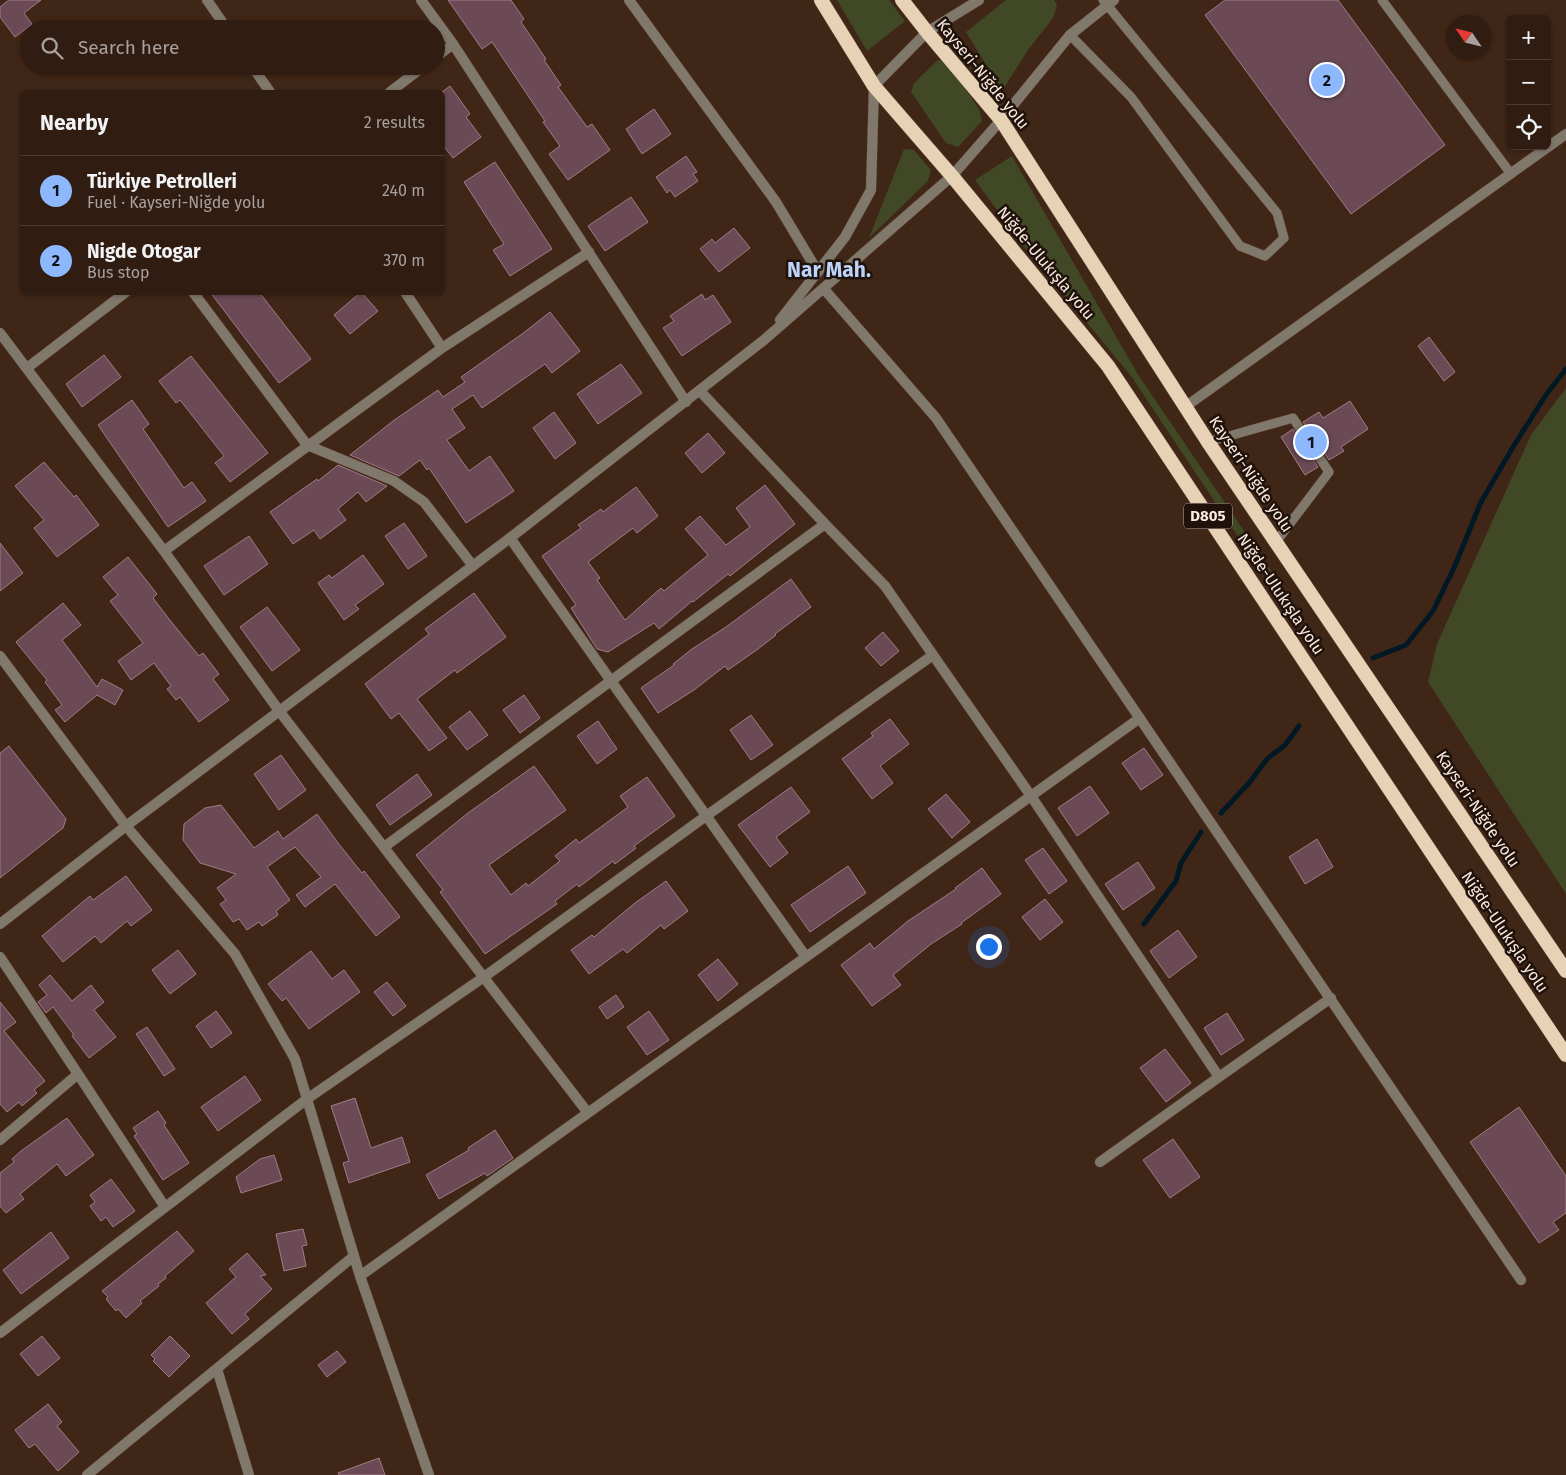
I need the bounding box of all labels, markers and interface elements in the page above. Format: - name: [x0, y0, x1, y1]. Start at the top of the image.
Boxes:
- street label: Kayseri-Niğde yolu: [933, 15, 1033, 133]
- north arrow: [1446, 15, 1491, 60]
- map controls: [1506, 15, 1551, 150]
- button: +: [1506, 15, 1551, 60]
- search box: [20, 20, 445, 75]
- icon: search: [38, 34, 66, 62]
- text: Search here: [78, 36, 179, 59]
- button: −: [1506, 60, 1551, 105]
- pin: 2: [1311, 61, 1343, 99]
- button: locate: [1506, 105, 1551, 150]
- text: Nearby: [40, 110, 108, 136]
- text: 2 results: [364, 113, 425, 132]
- text: Türkiye Petrolleri: [87, 170, 237, 193]
- text: 1: [52, 181, 60, 200]
- text: 240 m: [382, 181, 425, 200]
- text: Fuel · Kayseri-Niğde yolu: [87, 193, 265, 212]
- street label: Niğde-Ulukışla yolu: [992, 203, 1099, 324]
- text: Nigde Otogar: [87, 240, 201, 263]
- text: 2: [52, 251, 60, 270]
- text: 370 m: [383, 251, 425, 270]
- district label: Nar Mah.: [787, 257, 871, 283]
- text: Bus stop: [87, 263, 150, 282]
- street label: Kayseri-Niğde yolu: [1205, 412, 1297, 536]
- pin: 1: [1295, 423, 1327, 461]
- road number: D805: [1184, 504, 1232, 528]
- street label: Niğde-Ulukışla yolu: [1233, 530, 1328, 659]
- street label: Kayseri-Niğde yolu: [1432, 747, 1524, 871]
- street label: Niğde-Ulukışla yolu: [1457, 868, 1552, 997]
- your location: [976, 934, 1002, 960]

